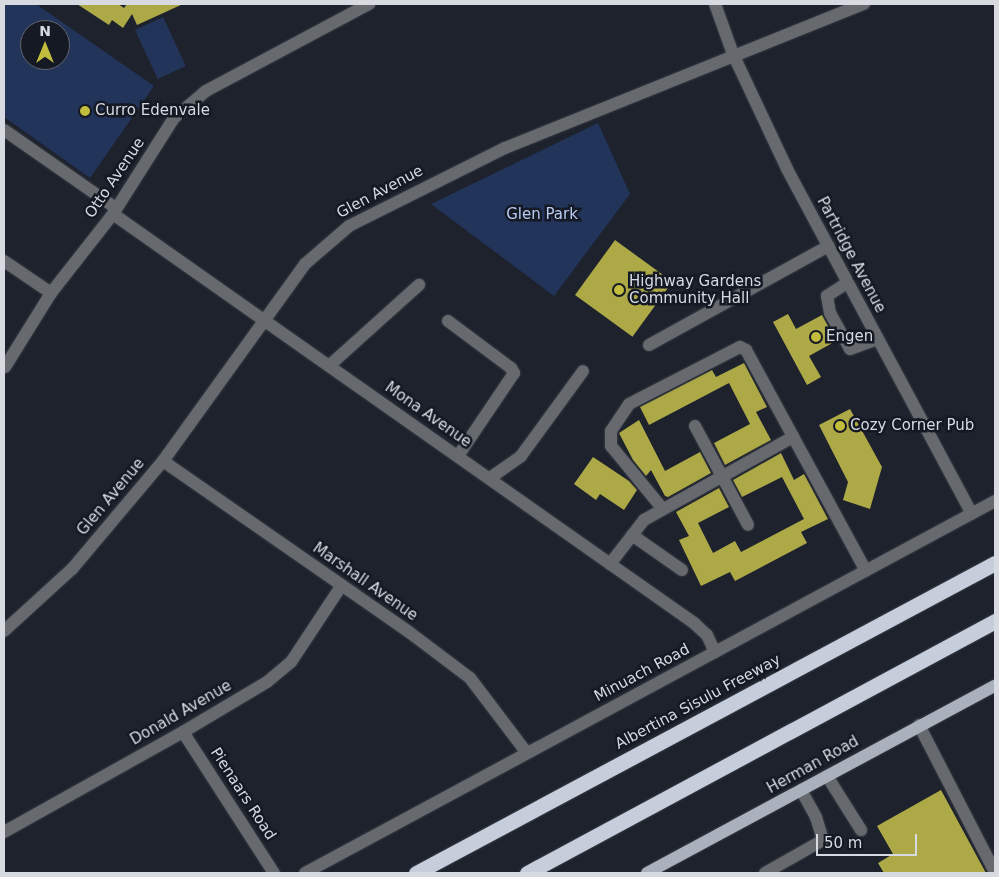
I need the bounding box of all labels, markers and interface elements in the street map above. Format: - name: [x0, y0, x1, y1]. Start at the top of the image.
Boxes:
- north arrow: [20, 20, 70, 70]
- text: N: [39, 23, 51, 39]
- place label: Curro Edenvale: [95, 102, 210, 120]
- marker: Curro Edenvale: [79, 105, 91, 117]
- street label: Otto Avenue: [81, 134, 149, 222]
- street label: Glen Avenue: [334, 162, 426, 222]
- street label: Partridge Avenue: [813, 194, 889, 316]
- park label: Glen Park: [506, 206, 578, 224]
- place label: Highway Gardens Community Hall: [629, 272, 761, 307]
- marker: Highway Gardens Community Hall: [613, 284, 625, 296]
- place label: Engen: [826, 328, 873, 346]
- marker: Engen: [810, 331, 822, 343]
- street label: Mona Avenue: [381, 379, 475, 451]
- place label: Cozy Corner Pub: [850, 417, 974, 435]
- marker: Cozy Corner Pub: [834, 420, 846, 432]
- street label: Glen Avenue: [74, 455, 148, 539]
- street label: Marshall Avenue: [309, 539, 421, 625]
- street label: Minuach Road: [591, 640, 693, 706]
- street label: Albertina Sisulu Freeway: [612, 651, 784, 753]
- street label: Donald Avenue: [127, 677, 235, 749]
- street label: Herman Road: [764, 732, 862, 798]
- street label: Pienaars Road: [206, 744, 280, 844]
- scale bar: [819, 824, 920, 856]
- text: 50 m: [824, 834, 862, 852]

